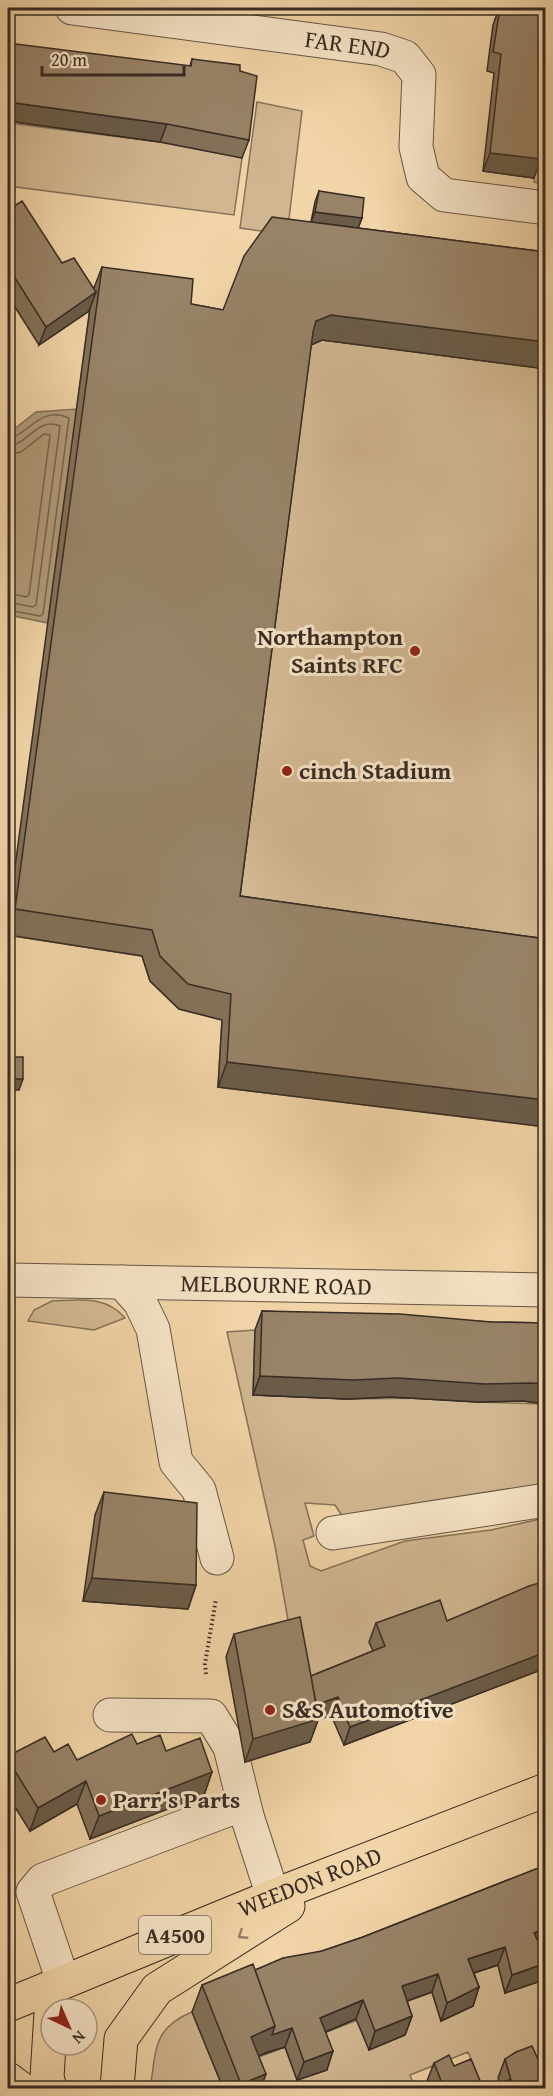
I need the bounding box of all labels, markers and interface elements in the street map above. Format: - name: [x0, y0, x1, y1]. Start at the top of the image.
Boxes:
- street label: FAR END: [303, 21, 396, 68]
- scale bar: [42, 39, 184, 77]
- text: 20 m: [51, 46, 87, 73]
- place label: Northampton Saints RFC: [257, 619, 403, 682]
- marker: Northampton Saints RFC: [408, 644, 422, 658]
- place label: cinch Stadium: [299, 753, 452, 788]
- marker: cinch Stadium: [280, 764, 294, 778]
- street label: MELBOURNE ROAD: [180, 1265, 372, 1304]
- place label: S&S Automotive: [282, 1692, 454, 1727]
- marker: S&S Automotive: [263, 1703, 277, 1717]
- place label: Parr's Parts: [113, 1782, 240, 1817]
- marker: Parr's Parts: [94, 1793, 108, 1807]
- street label: WEEDON ROAD: [232, 1837, 387, 1926]
- road number: A4500: [139, 1916, 211, 1954]
- one-way arrow: [238, 1928, 249, 1939]
- north arrow: [39, 1997, 99, 2057]
- text: N: [67, 2025, 92, 2050]

